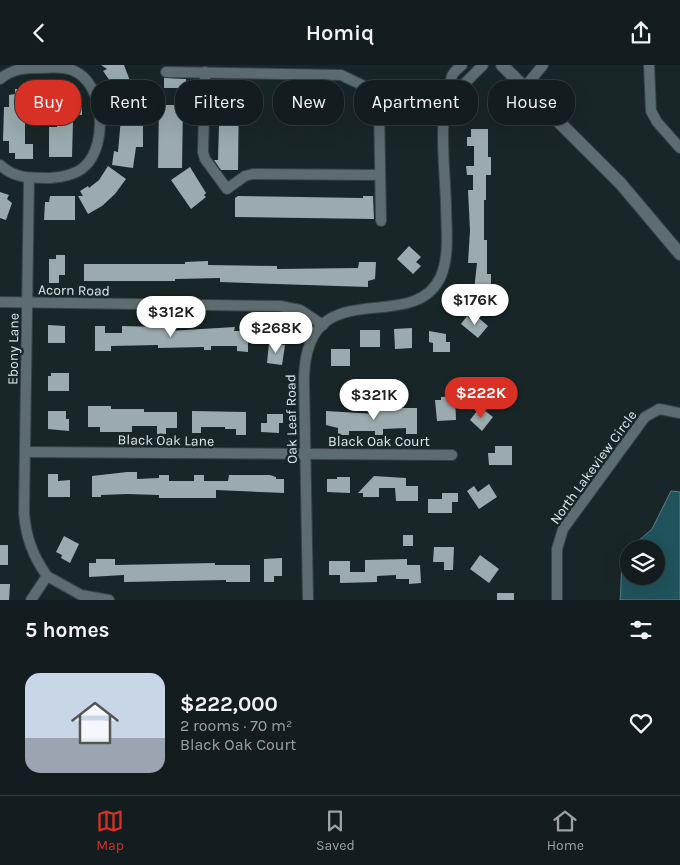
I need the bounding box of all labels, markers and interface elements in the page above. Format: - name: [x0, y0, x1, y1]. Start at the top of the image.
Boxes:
- icon: back: [25, 19, 53, 47]
- icon: share: [627, 19, 655, 47]
- text: Homiq: [306, 20, 374, 46]
- chip: Buy: [15, 80, 81, 125]
- chip: Rent: [91, 80, 165, 125]
- chip: Filters: [175, 80, 263, 125]
- chip: New: [273, 80, 344, 125]
- chip: Apartment: [354, 80, 478, 125]
- chip: House: [488, 80, 575, 125]
- street label: Acorn Road: [38, 281, 110, 300]
- pin: $176K: [440, 283, 510, 326]
- text: $176K: [453, 290, 497, 309]
- pin: $312K: [136, 295, 206, 338]
- text: $312K: [148, 302, 194, 321]
- pin: $268K: [241, 311, 311, 354]
- street label: Ebony Lane: [4, 313, 23, 385]
- text: $268K: [250, 318, 302, 337]
- street label: Oak Leaf Road: [282, 374, 301, 464]
- pin: $222K: [446, 377, 516, 419]
- pin: $321K: [339, 379, 409, 421]
- text: $222K: [456, 383, 506, 402]
- text: $321K: [351, 385, 397, 404]
- street label: North Lakeview Circle: [546, 407, 640, 528]
- street label: Black Oak Lane: [118, 431, 214, 450]
- street label: Black Oak Court: [328, 433, 430, 450]
- map controls: [620, 540, 665, 585]
- button: layers: [620, 540, 665, 585]
- icon: filters: [627, 616, 655, 644]
- text: 5 homes: [25, 618, 110, 642]
- text: $222,000: [180, 692, 278, 716]
- icon: home: [65, 693, 125, 753]
- icon: heart: [627, 709, 655, 737]
- text: 2 rooms · 70 m²: [180, 716, 292, 735]
- text: Black Oak Court: [180, 735, 296, 754]
- tab: Map: [96, 807, 124, 854]
- tab: Saved: [316, 807, 355, 854]
- tab: Home: [547, 807, 584, 854]

